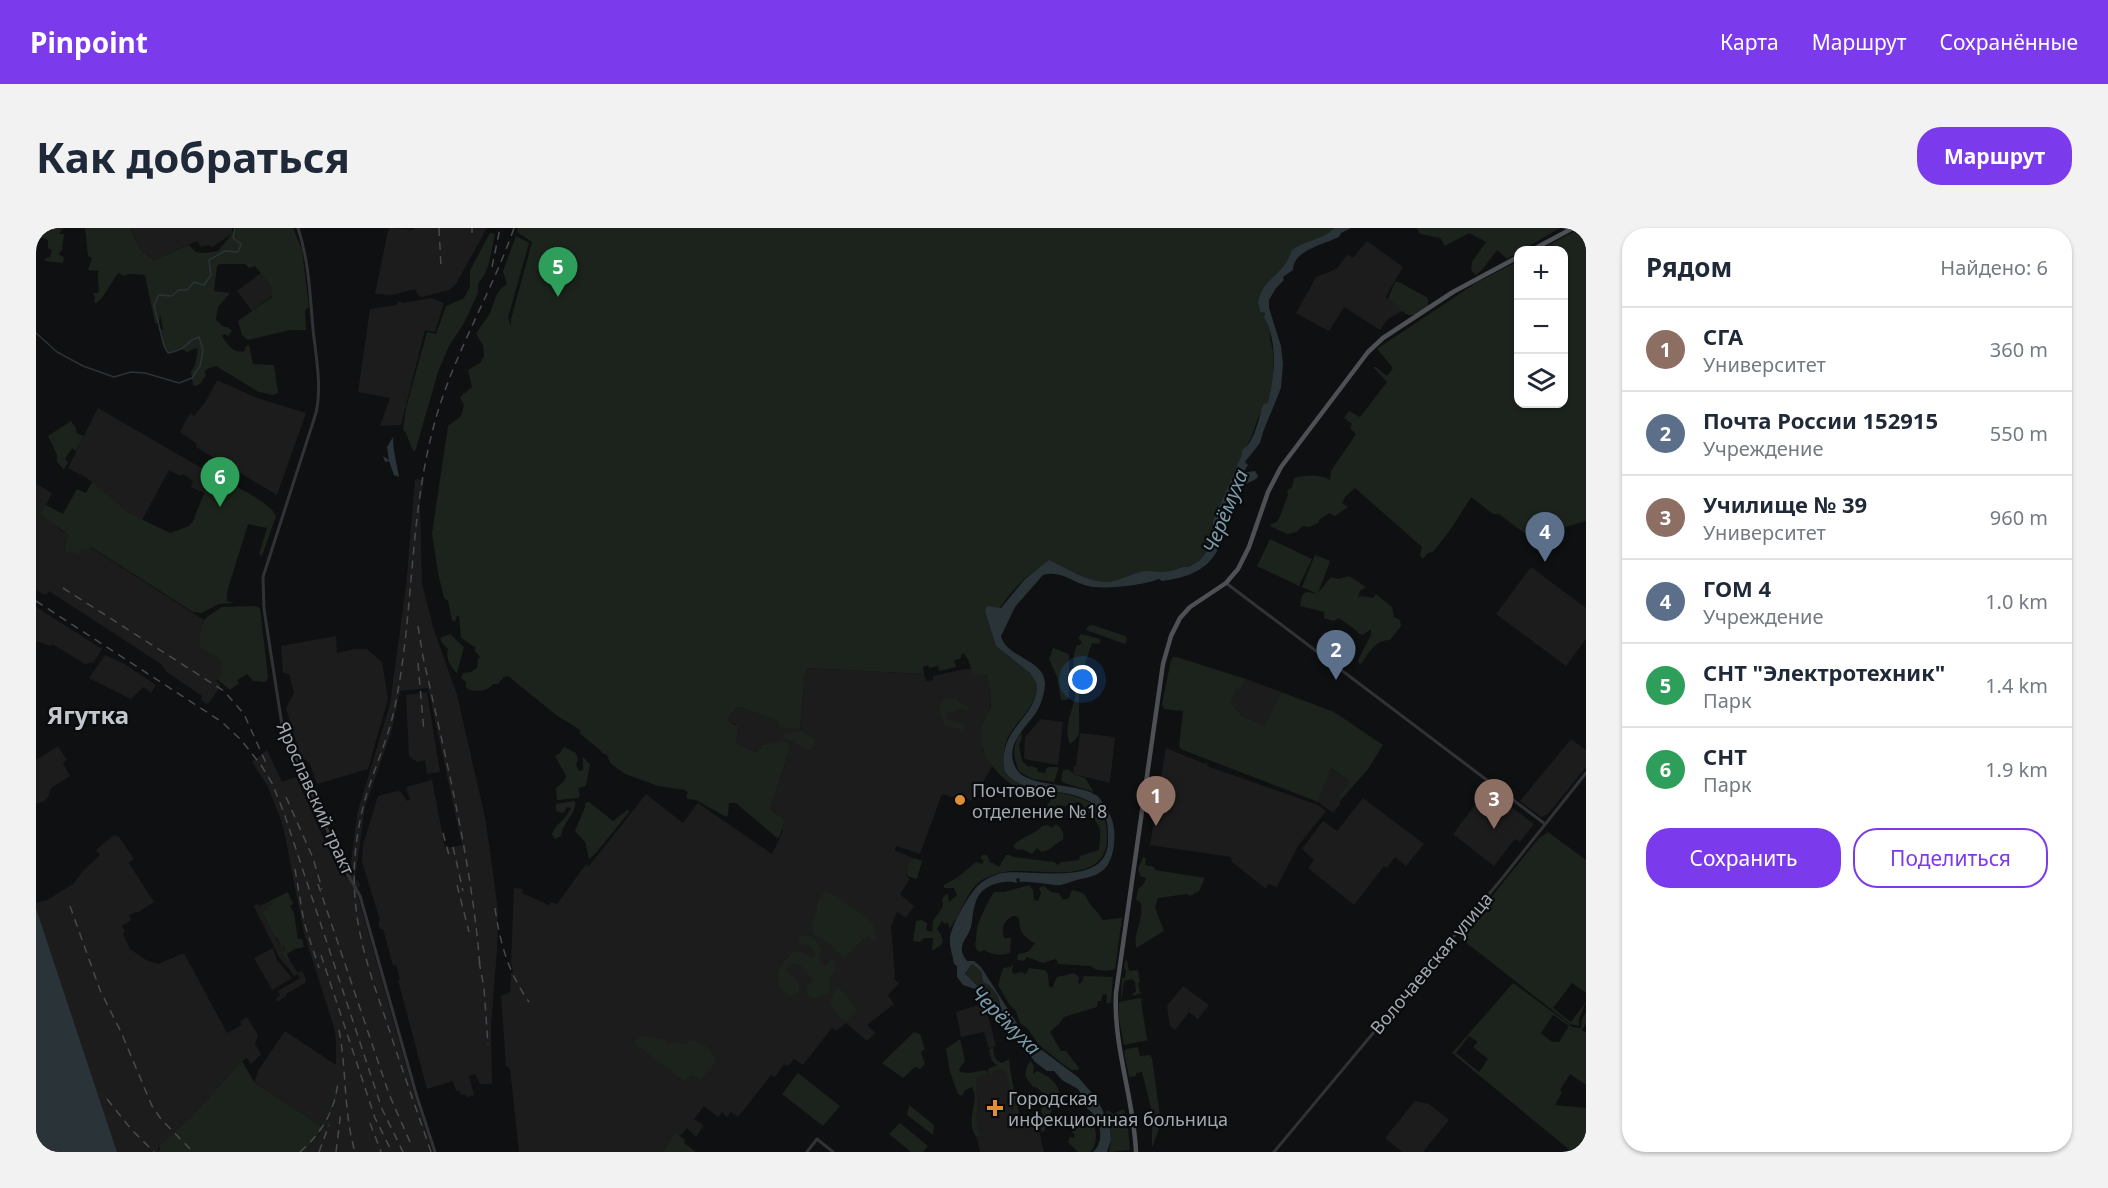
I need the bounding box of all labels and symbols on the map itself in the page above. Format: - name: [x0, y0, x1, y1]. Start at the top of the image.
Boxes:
- pin: 5: [538, 248, 578, 297]
- pin: 6: [200, 458, 240, 507]
- water label: Черёмуха: [1196, 465, 1254, 557]
- pin: 4: [1526, 512, 1564, 562]
- pin: 2: [1316, 630, 1356, 680]
- your location: [1068, 665, 1097, 694]
- district label: Ягутка: [47, 698, 129, 731]
- street label: Ярославский тракт: [271, 718, 361, 879]
- pin: 1: [1136, 776, 1176, 826]
- place label: Почтовое отделение №18: [972, 778, 1107, 823]
- pin: 3: [1474, 780, 1514, 829]
- marker: Почтовое отделение №18: [953, 793, 967, 807]
- street label: Волочаевская улица: [1364, 887, 1498, 1039]
- water label: Черёмуха: [965, 979, 1047, 1061]
- place label: Городская инфекционная больница: [1008, 1086, 1228, 1131]
- marker: Городская инфекционная больница: [986, 1099, 1004, 1117]

